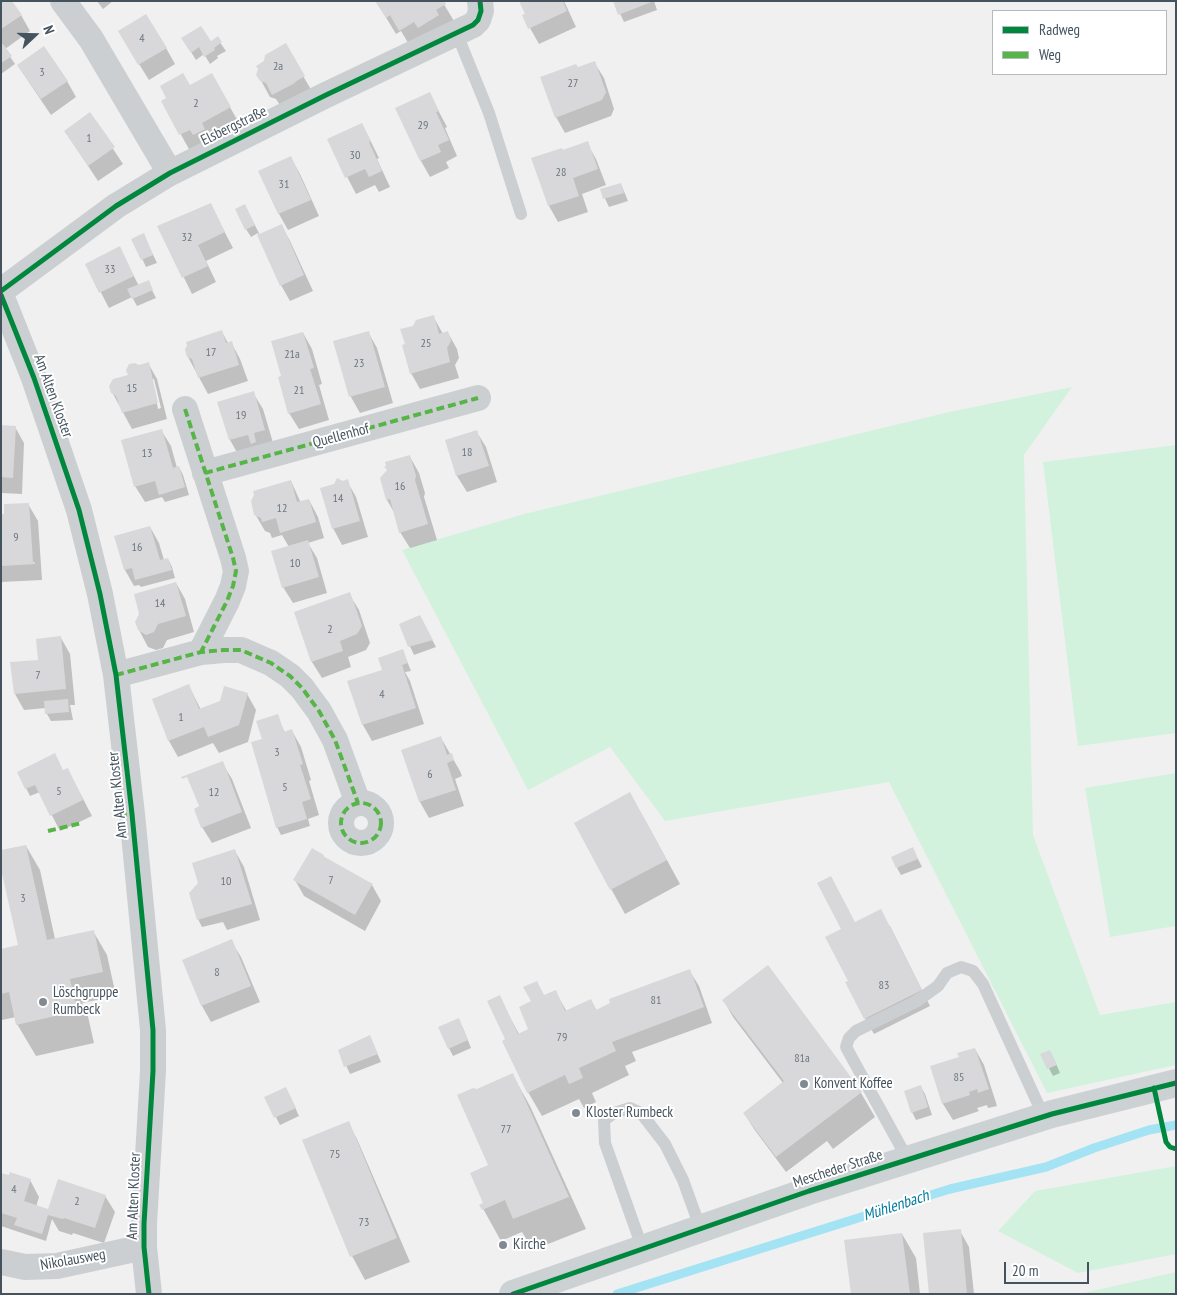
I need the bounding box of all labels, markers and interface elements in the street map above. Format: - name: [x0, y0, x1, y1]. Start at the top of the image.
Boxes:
- north arrow: [10, 10, 60, 60]
- legend: [992, 10, 1167, 75]
- text: Radweg: [1039, 20, 1080, 39]
- text: N: [39, 23, 59, 36]
- house number: 4: [139, 32, 145, 46]
- text: Weg: [1039, 45, 1061, 64]
- house number: 2a: [273, 60, 283, 74]
- house number: 3: [39, 66, 45, 80]
- house number: 27: [568, 77, 578, 91]
- house number: 2: [193, 97, 199, 111]
- street label: Elsbergstraße: [198, 102, 270, 150]
- house number: 29: [418, 119, 428, 133]
- house number: 1: [86, 132, 92, 146]
- house number: 30: [350, 149, 360, 163]
- house number: 28: [556, 166, 566, 180]
- house number: 31: [279, 178, 289, 192]
- house number: 32: [182, 231, 192, 245]
- house number: 33: [105, 263, 115, 277]
- house number: 25: [421, 337, 431, 351]
- house number: 17: [206, 346, 216, 360]
- house number: 21a: [284, 348, 300, 362]
- street label: Am Alten Kloster: [30, 352, 76, 440]
- house number: 23: [354, 357, 364, 371]
- house number: 15: [127, 382, 137, 396]
- house number: 21: [294, 384, 304, 398]
- house number: 19: [236, 409, 246, 423]
- street label: Quellenhof: [311, 420, 371, 452]
- house number: 18: [462, 446, 472, 460]
- house number: 13: [142, 447, 152, 461]
- house number: 16: [395, 480, 405, 494]
- house number: 14: [333, 492, 343, 506]
- house number: 12: [277, 502, 287, 516]
- house number: 9: [13, 531, 19, 545]
- house number: 16: [132, 541, 142, 555]
- house number: 10: [290, 557, 300, 571]
- house number: 14: [155, 597, 165, 611]
- house number: 2: [327, 623, 333, 637]
- house number: 7: [35, 669, 41, 683]
- house number: 4: [379, 688, 385, 702]
- house number: 1: [178, 711, 184, 725]
- house number: 3: [274, 746, 280, 760]
- street label: Am Alten Kloster: [104, 751, 132, 839]
- house number: 6: [427, 768, 433, 782]
- house number: 5: [282, 781, 288, 795]
- house number: 5: [56, 785, 62, 799]
- house number: 12: [209, 786, 219, 800]
- house number: 7: [328, 874, 334, 888]
- house number: 10: [221, 875, 231, 889]
- house number: 3: [20, 892, 26, 906]
- house number: 8: [214, 966, 220, 980]
- house number: 83: [879, 979, 889, 993]
- place label: Löschgruppe Rumbeck: [53, 984, 118, 1019]
- house number: 81: [651, 994, 661, 1008]
- marker: Löschgruppe Rumbeck: [37, 996, 49, 1008]
- house number: 79: [557, 1031, 567, 1045]
- house number: 81a: [794, 1052, 810, 1066]
- house number: 85: [954, 1071, 964, 1085]
- place label: Konvent Koffee: [814, 1075, 893, 1093]
- marker: Konvent Koffee: [798, 1078, 810, 1090]
- place label: Kloster Rumbeck: [586, 1104, 673, 1122]
- marker: Kloster Rumbeck: [570, 1107, 582, 1119]
- house number: 77: [501, 1123, 511, 1137]
- street label: Mescheder Straße: [791, 1146, 885, 1192]
- house number: 75: [330, 1148, 340, 1162]
- street label: Am Alten Kloster: [123, 1152, 145, 1240]
- house number: 4: [11, 1183, 17, 1197]
- water label: Mühlenbach: [861, 1186, 931, 1226]
- house number: 2: [74, 1195, 80, 1209]
- house number: 73: [359, 1216, 369, 1230]
- place label: Kirche: [513, 1236, 546, 1254]
- marker: Kirche: [497, 1239, 509, 1251]
- street label: Nikolausweg: [39, 1245, 107, 1275]
- scale bar: [1007, 1252, 1092, 1284]
- text: 20 m: [1012, 1261, 1038, 1280]

